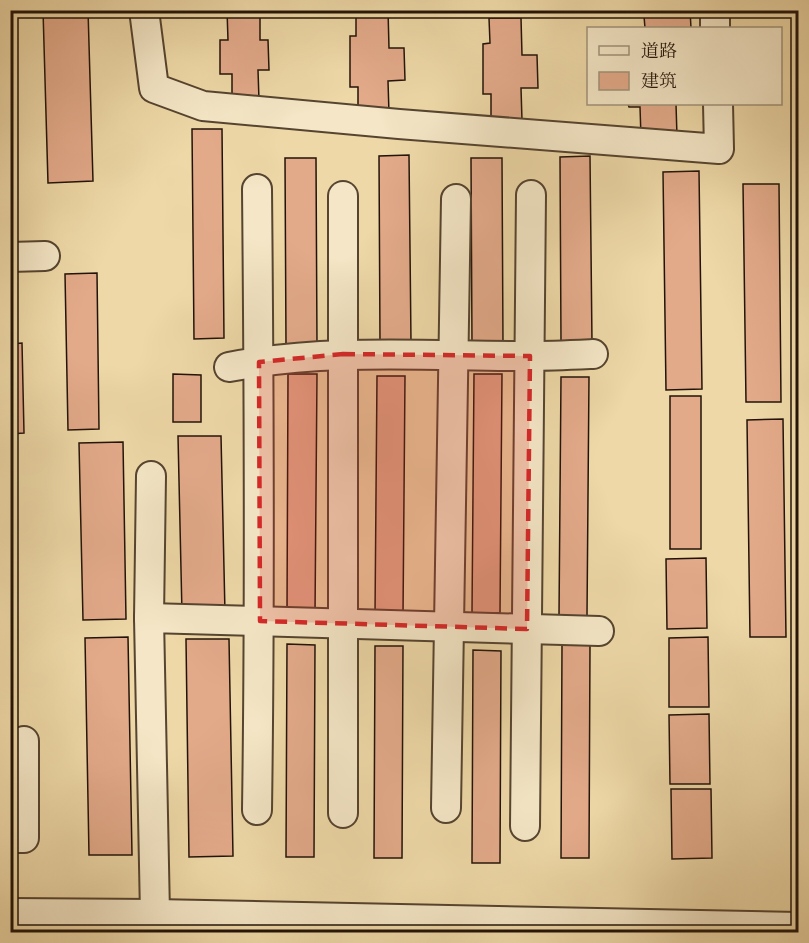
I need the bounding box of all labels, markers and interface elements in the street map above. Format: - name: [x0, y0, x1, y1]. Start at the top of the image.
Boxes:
- legend: [587, 27, 782, 105]
- text: 道路: [641, 39, 677, 64]
- text: 建筑: [641, 69, 677, 94]

